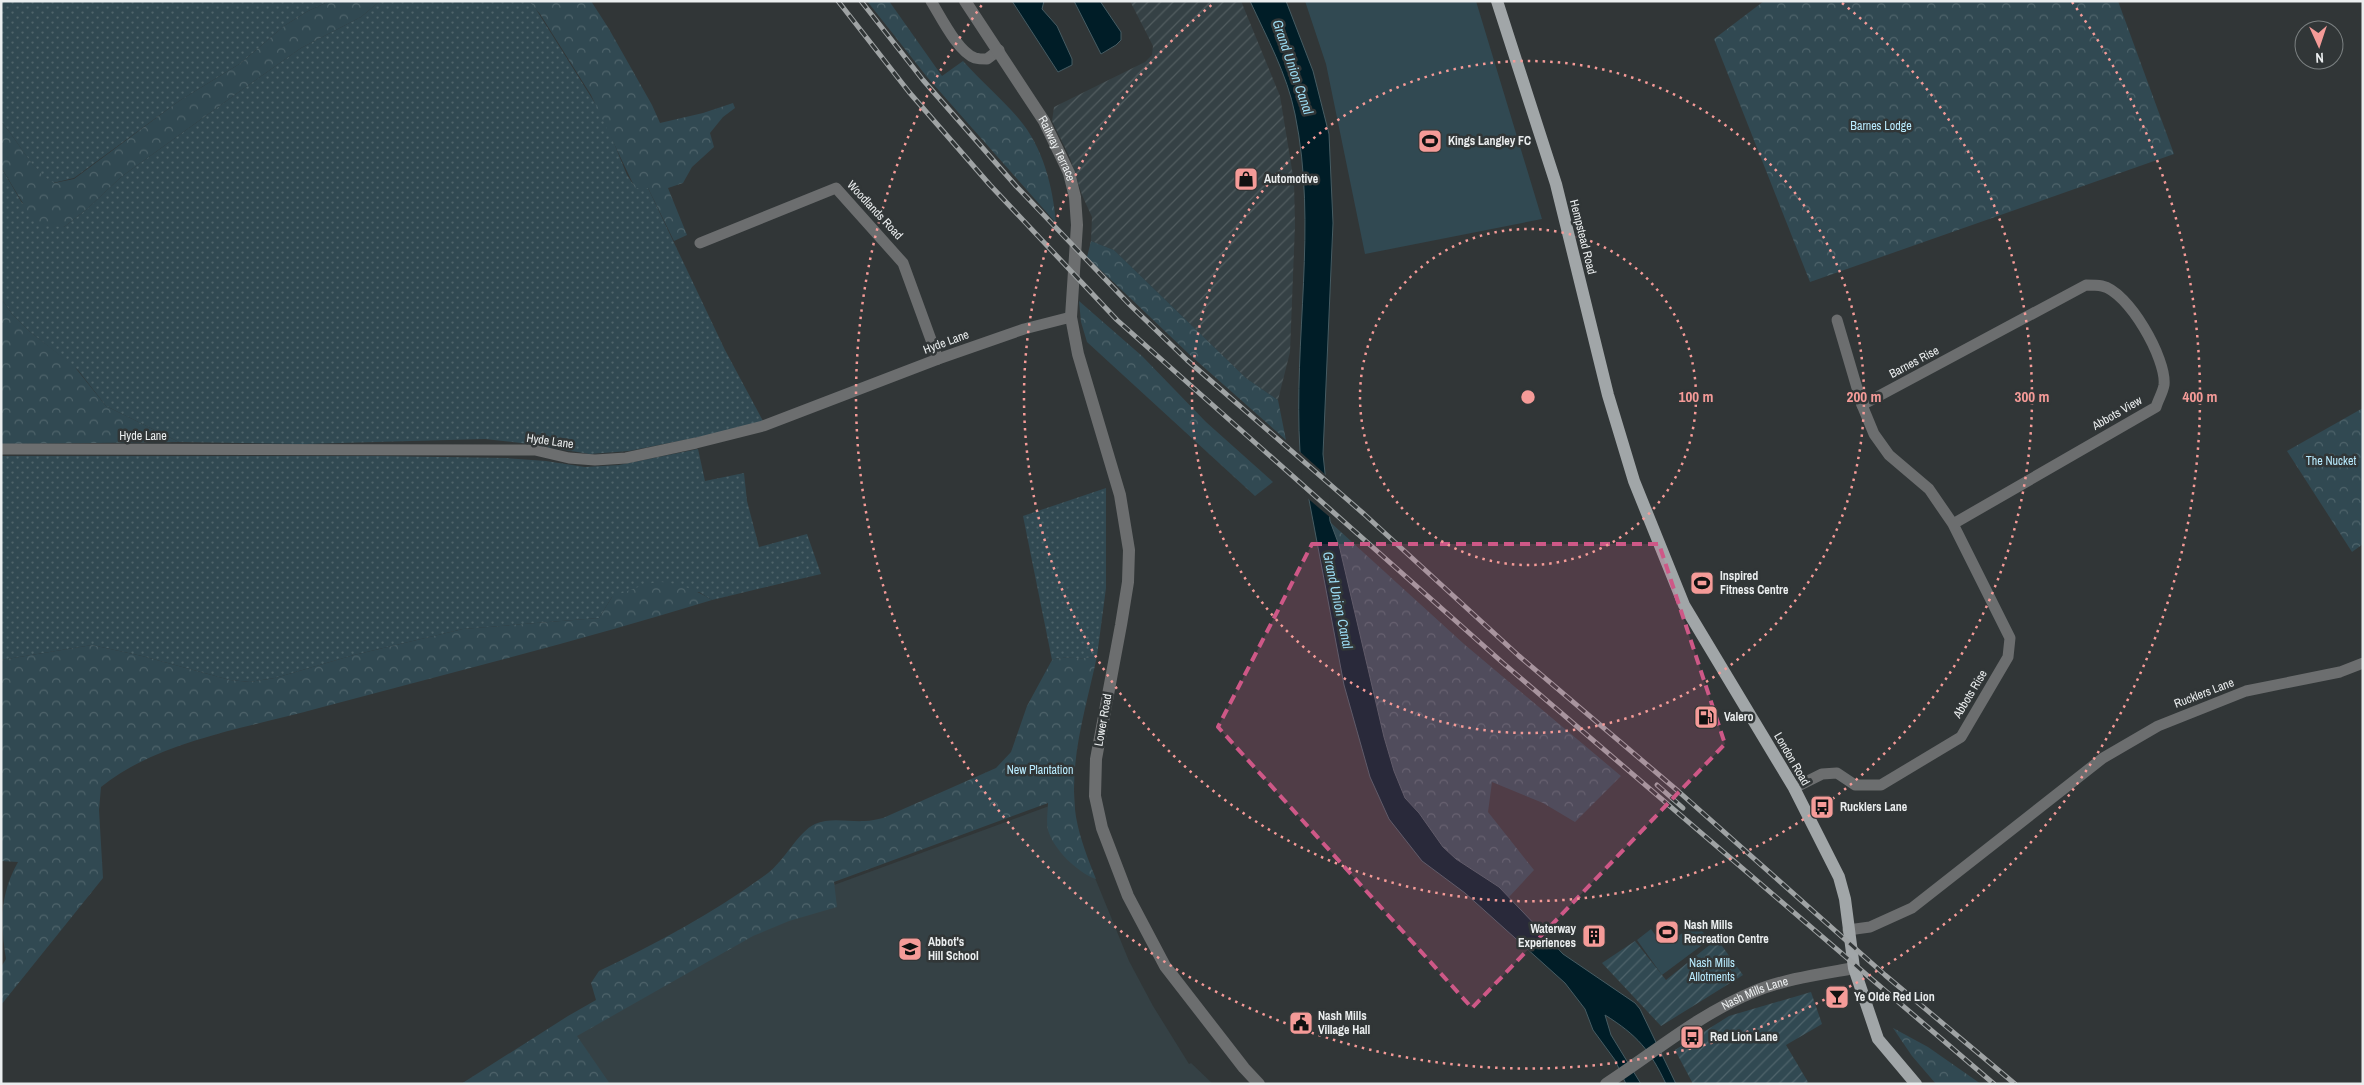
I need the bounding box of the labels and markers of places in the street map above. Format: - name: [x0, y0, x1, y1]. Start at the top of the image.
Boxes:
- sports icon: Kings Langley FC: [1417, 128, 1443, 154]
- place label: Kings Langley FC: [1448, 133, 1531, 149]
- shop icon: Automotive: [1233, 166, 1259, 192]
- place label: Automotive: [1264, 171, 1319, 187]
- centre of rings: [1519, 388, 1537, 406]
- place label: Inspired Fitness Centre: [1720, 568, 1789, 598]
- sports icon: Inspired Fitness Centre: [1689, 570, 1715, 596]
- fuel station icon: Valero: [1693, 704, 1719, 730]
- place label: Valero: [1724, 709, 1754, 725]
- bus stop icon: Rucklers Lane: [1809, 794, 1835, 820]
- place label: Rucklers Lane: [1840, 799, 1908, 815]
- place label: Nash Mills Recreation Centre: [1684, 917, 1769, 947]
- sports icon: Nash Mills Recreation Centre: [1654, 919, 1680, 945]
- place label: Waterway Experiences: [1518, 921, 1577, 951]
- building icon: Waterway Experiences: [1581, 923, 1607, 949]
- place label: Abbot's Hill School: [928, 934, 979, 964]
- school or university icon: Abbot's Hill School: [897, 936, 923, 962]
- bar icon: Ye Olde Red Lion: [1824, 984, 1850, 1010]
- place label: Ye Olde Red Lion: [1854, 989, 1935, 1005]
- place label: Nash Mills Village Hall: [1318, 1008, 1371, 1038]
- public building icon: Nash Mills Village Hall: [1288, 1010, 1314, 1036]
- bus stop icon: Red Lion Lane: [1679, 1024, 1705, 1050]
- place label: Red Lion Lane: [1710, 1029, 1778, 1045]

